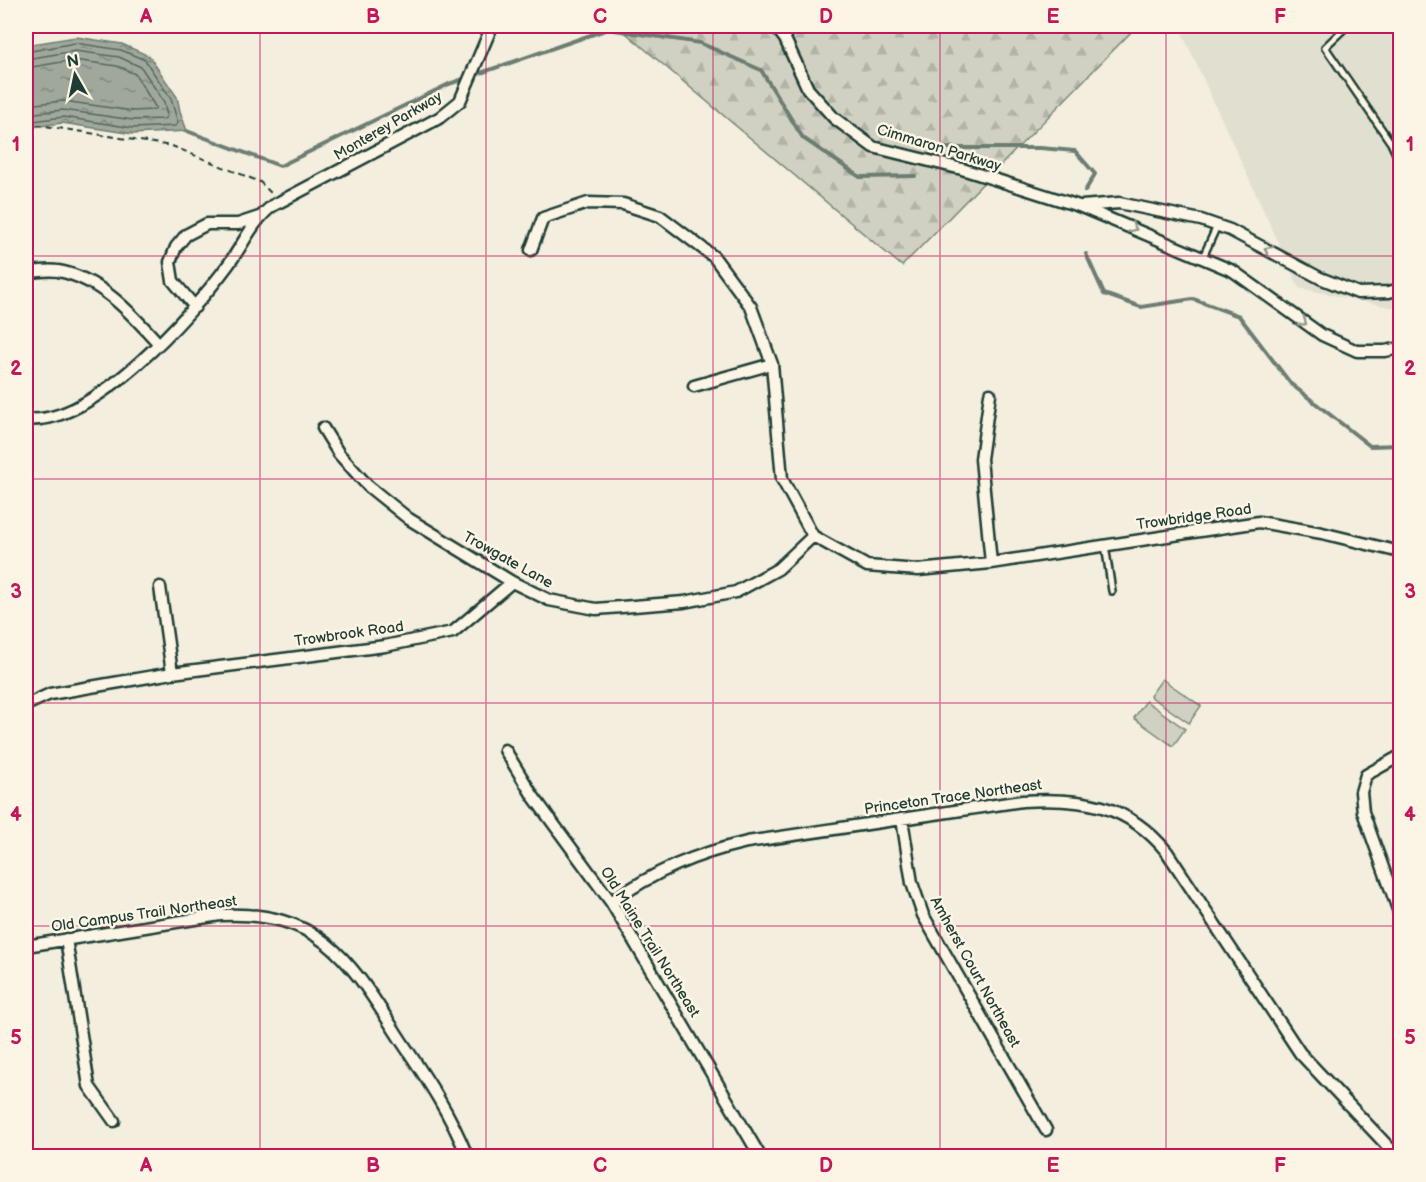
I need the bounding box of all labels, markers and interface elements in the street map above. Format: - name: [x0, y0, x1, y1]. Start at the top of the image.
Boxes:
- text: A: [139, 5, 153, 29]
- text: B: [366, 5, 380, 29]
- text: C: [593, 5, 607, 29]
- text: D: [819, 5, 833, 29]
- text: E: [1047, 5, 1060, 29]
- text: F: [1274, 5, 1286, 29]
- north arrow: [45, 45, 105, 105]
- text: N: [65, 51, 80, 72]
- street label: Monterey Parkway: [330, 87, 446, 165]
- street label: Cimmaron Parkway: [875, 120, 1004, 176]
- text: 1: [12, 133, 20, 157]
- text: 1: [1406, 133, 1414, 157]
- one-way arrow: [1127, 221, 1138, 233]
- one-way arrow: [1264, 246, 1275, 257]
- one-way arrow: [1296, 315, 1307, 326]
- text: 2: [10, 357, 22, 381]
- text: 2: [1404, 357, 1416, 381]
- street label: Trowbridge Road: [1135, 500, 1253, 534]
- street label: Trowgate Lane: [460, 527, 556, 593]
- text: 3: [10, 580, 22, 604]
- text: 3: [1404, 580, 1416, 604]
- street label: Trowbrook Road: [293, 617, 405, 651]
- street label: Princeton Trace Northeast: [863, 775, 1043, 819]
- text: 4: [10, 803, 22, 827]
- text: 4: [1404, 803, 1416, 827]
- street label: Old Maine Trail Northeast: [596, 863, 704, 1021]
- street label: Old Campus Trail Northeast: [50, 892, 238, 936]
- street label: Amherst Court Northeast: [926, 893, 1025, 1051]
- text: 5: [10, 1026, 22, 1050]
- text: 5: [1404, 1026, 1416, 1050]
- text: A: [139, 1154, 153, 1178]
- text: B: [366, 1154, 380, 1178]
- text: C: [593, 1154, 607, 1178]
- text: D: [819, 1154, 833, 1178]
- text: E: [1047, 1154, 1060, 1178]
- text: F: [1274, 1154, 1286, 1178]

